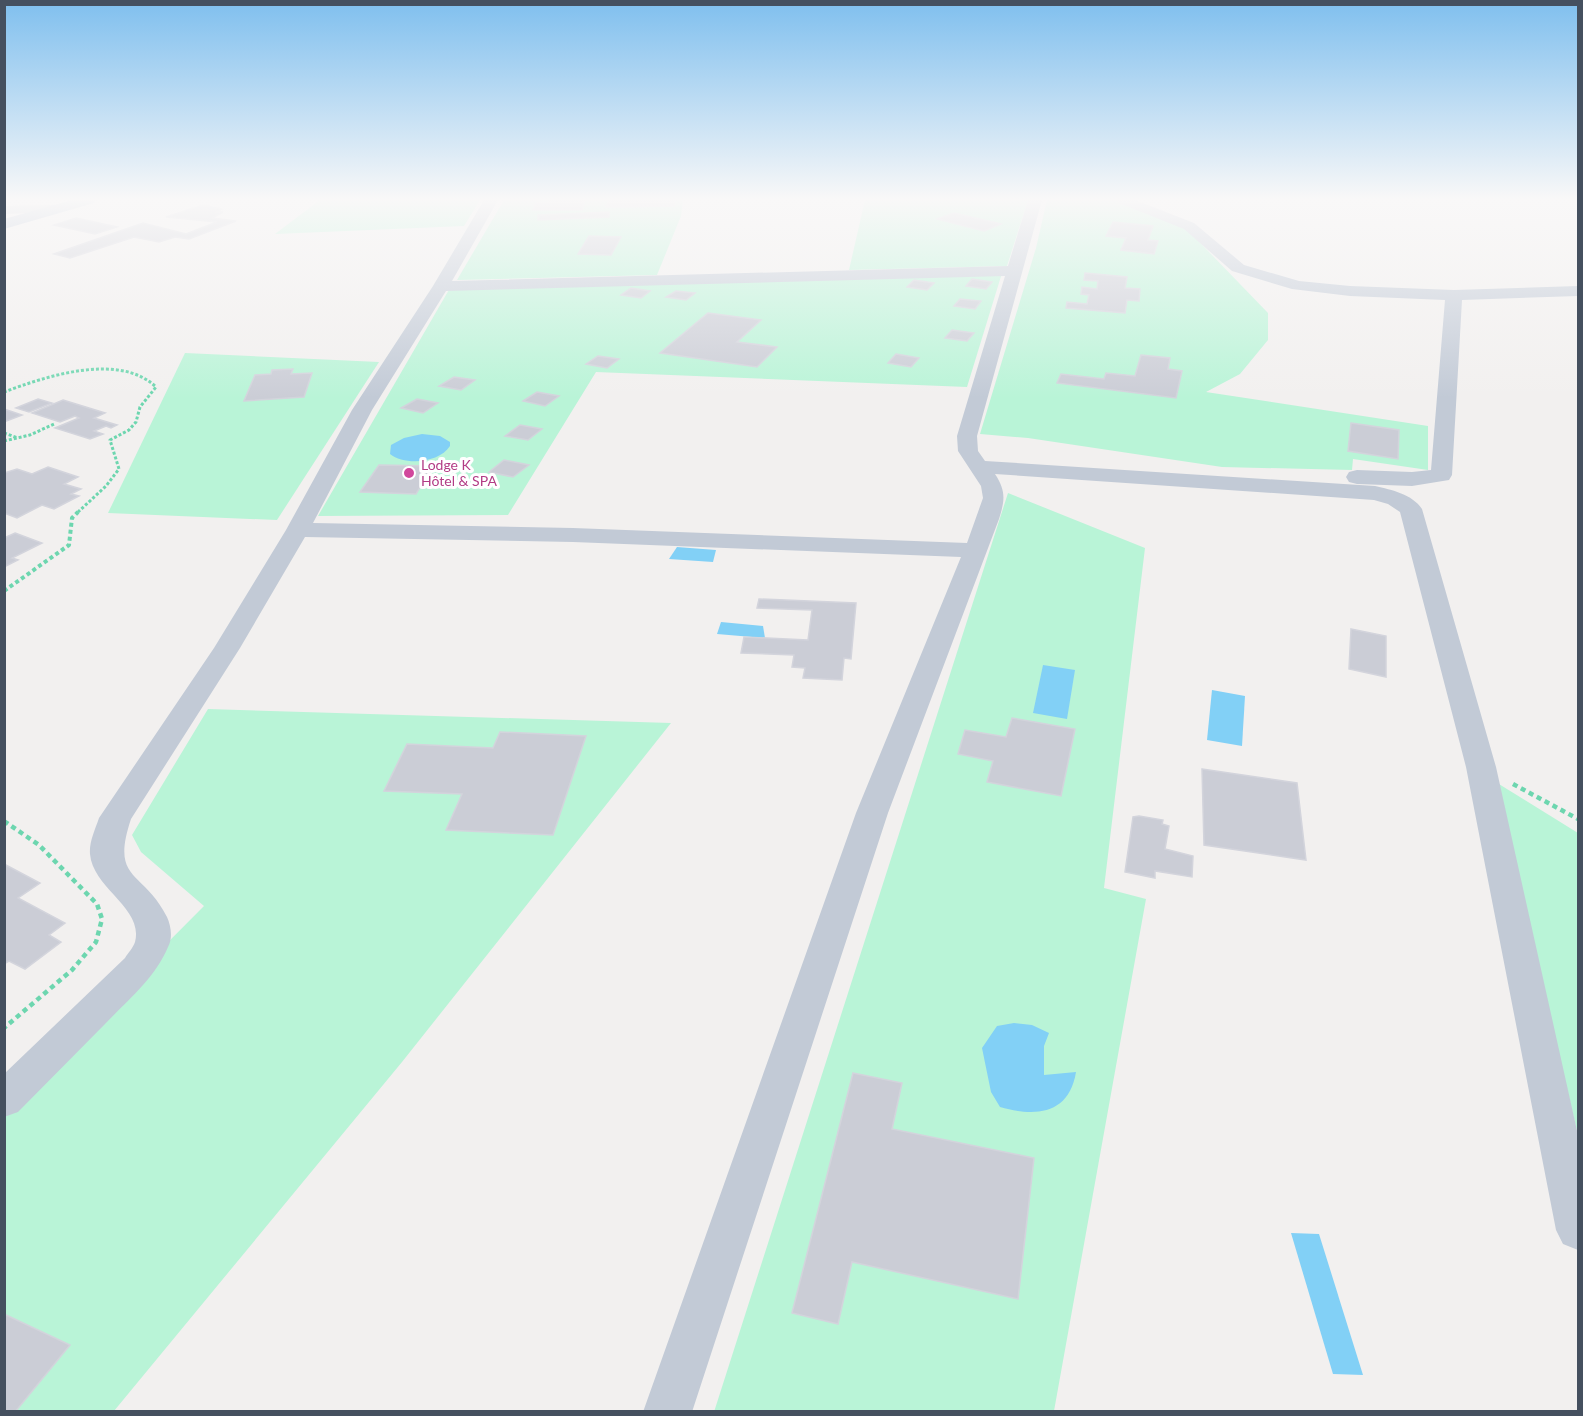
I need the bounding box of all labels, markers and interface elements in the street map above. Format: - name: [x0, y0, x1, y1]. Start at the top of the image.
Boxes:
- place label: Lodge K Hôtel & SPA: [421, 456, 497, 489]
- marker: Lodge K Hôtel & SPA: [402, 466, 416, 480]

